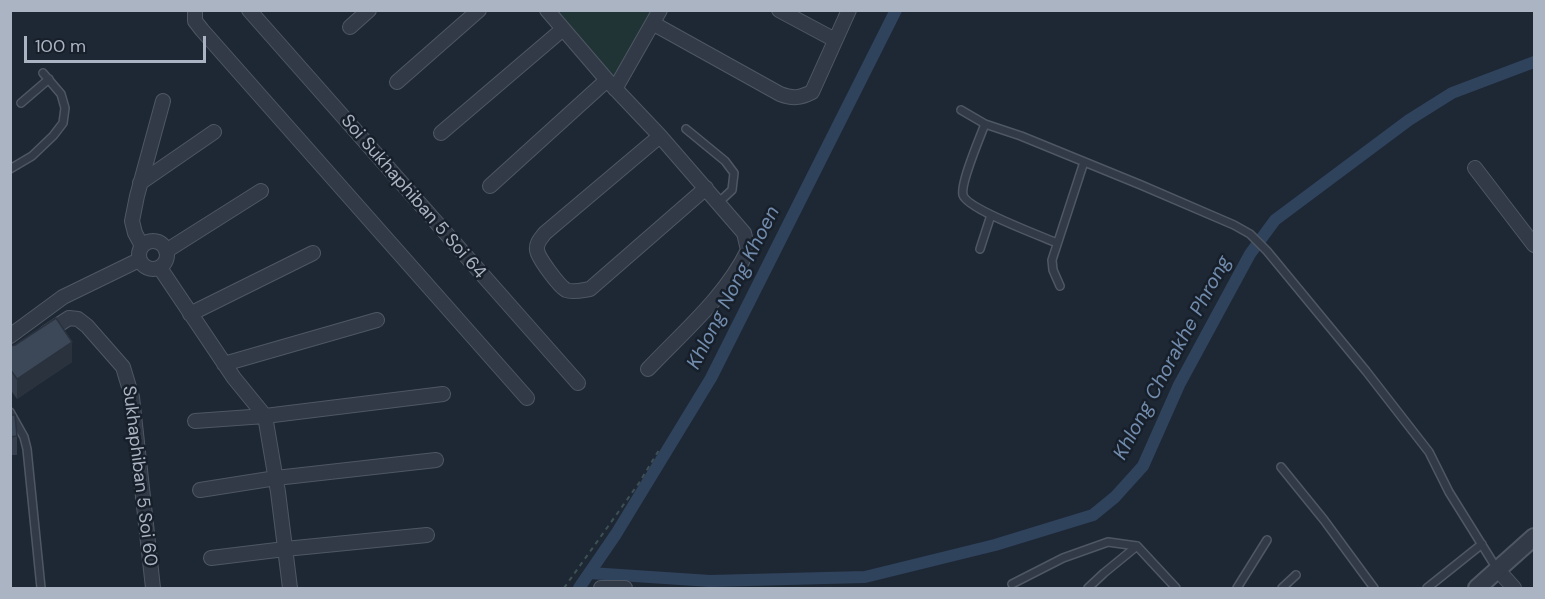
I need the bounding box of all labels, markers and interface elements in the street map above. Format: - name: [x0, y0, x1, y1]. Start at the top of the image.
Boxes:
- scale bar: [27, 24, 208, 62]
- text: 100 m: [35, 34, 86, 58]
- street label: Soi Sukhaphiban 5 Soi 64: [336, 110, 490, 284]
- water label: Khlong Nong Khoen: [683, 202, 785, 374]
- water label: Khlong Chorakhe Phrong: [1109, 252, 1237, 464]
- street label: Sukhaphiban 5 Soi 60: [117, 385, 161, 567]

